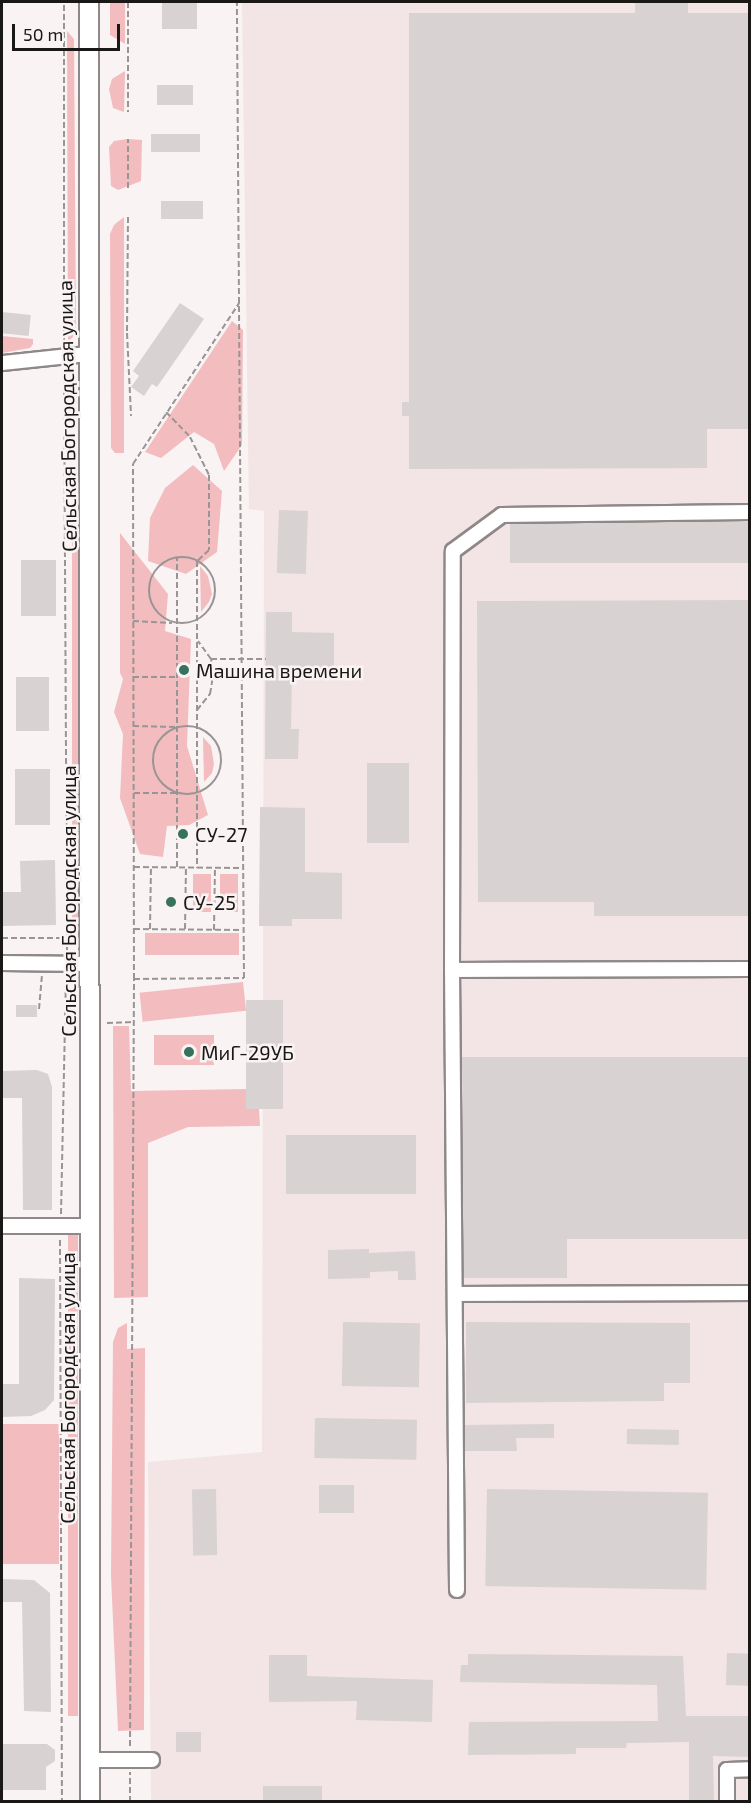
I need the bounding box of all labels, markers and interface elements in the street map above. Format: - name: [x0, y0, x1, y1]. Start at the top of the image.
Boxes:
- scale bar: [15, 12, 123, 50]
- text: 50 m: [23, 23, 63, 45]
- street label: Сельская Богородская улица: [53, 280, 81, 552]
- place label: Машина времени: [196, 658, 362, 682]
- marker: Машина времени: [177, 663, 191, 677]
- street label: Сельская Богородская улица: [56, 765, 80, 1037]
- place label: СУ-27: [195, 822, 248, 846]
- marker: СУ-27: [176, 827, 190, 841]
- place label: СУ-25: [183, 890, 236, 914]
- marker: СУ-25: [164, 895, 178, 909]
- place label: МиГ-29УБ: [201, 1040, 294, 1064]
- marker: МиГ-29УБ: [182, 1045, 196, 1059]
- street label: Сельская Богородская улица: [55, 1252, 79, 1524]

